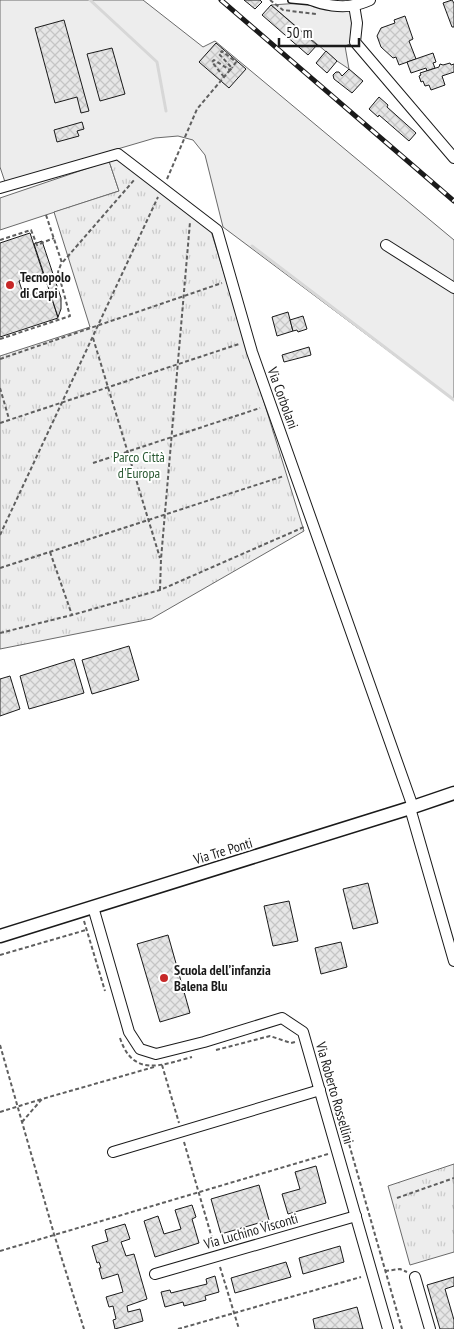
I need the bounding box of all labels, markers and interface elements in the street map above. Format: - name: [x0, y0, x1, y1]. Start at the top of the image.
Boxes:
- scale bar: [279, 15, 359, 47]
- text: 50 m: [286, 23, 312, 42]
- place label: Tecnopolo di Carpi: [20, 268, 71, 302]
- marker: Tecnopolo di Carpi: [4, 279, 16, 291]
- street label: Via Corbolani: [263, 364, 302, 431]
- park label: Parco Città d'Europa: [113, 448, 165, 482]
- street label: Via Tre Ponti: [191, 834, 254, 869]
- place label: Scuola dell’infanzia Balena Blu: [174, 961, 271, 995]
- marker: Scuola dell’infanzia Balena Blu: [158, 972, 170, 984]
- street label: Via Roberto Rossellini: [312, 1039, 358, 1146]
- street label: Via Luchino Visconti: [201, 1209, 300, 1253]

